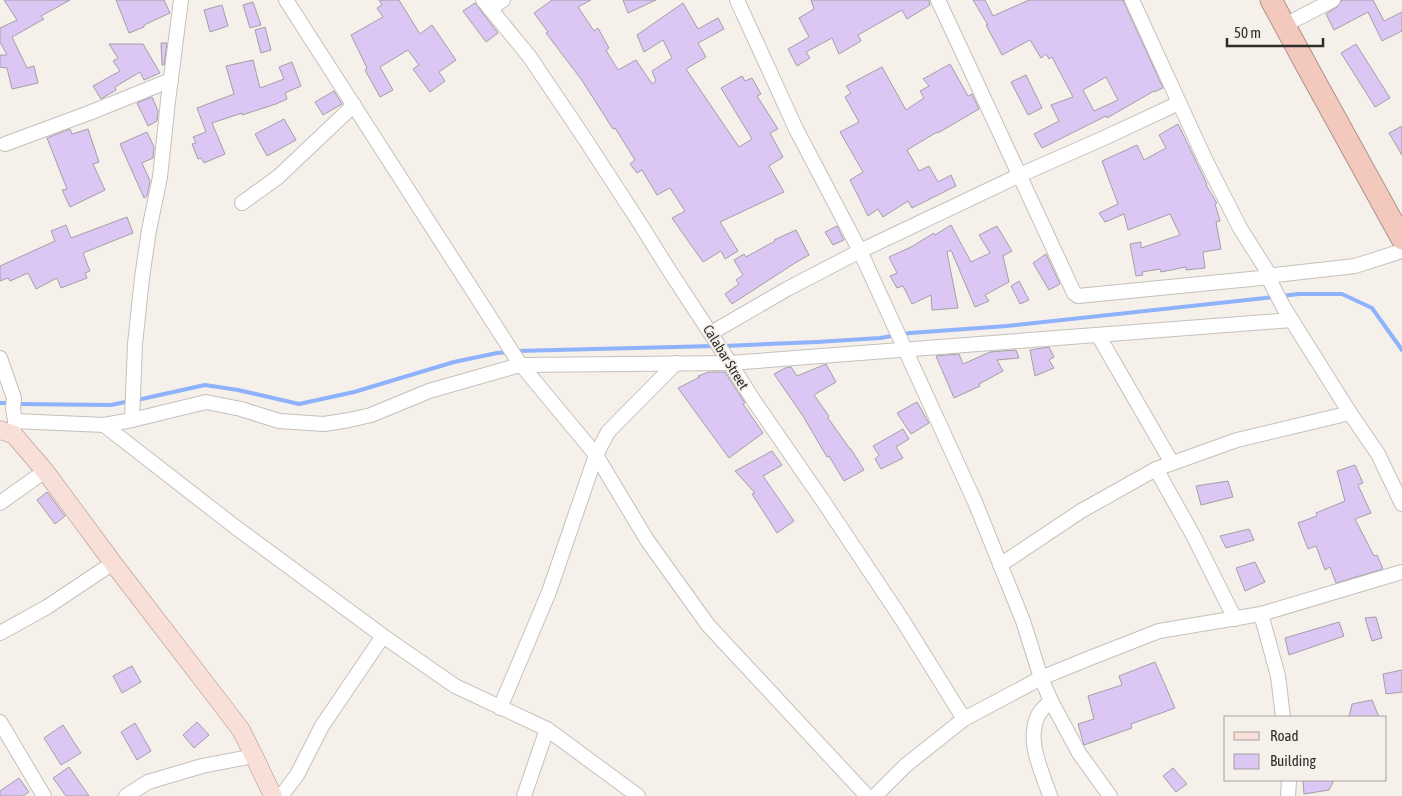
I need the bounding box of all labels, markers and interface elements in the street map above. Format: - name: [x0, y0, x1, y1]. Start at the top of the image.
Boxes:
- scale bar: [1227, 15, 1323, 47]
- text: 50 m: [1234, 24, 1261, 41]
- street label: Calabar Street: [700, 322, 752, 392]
- legend: [1224, 716, 1387, 781]
- text: Road: [1270, 727, 1299, 744]
- text: Building: [1270, 752, 1316, 769]

